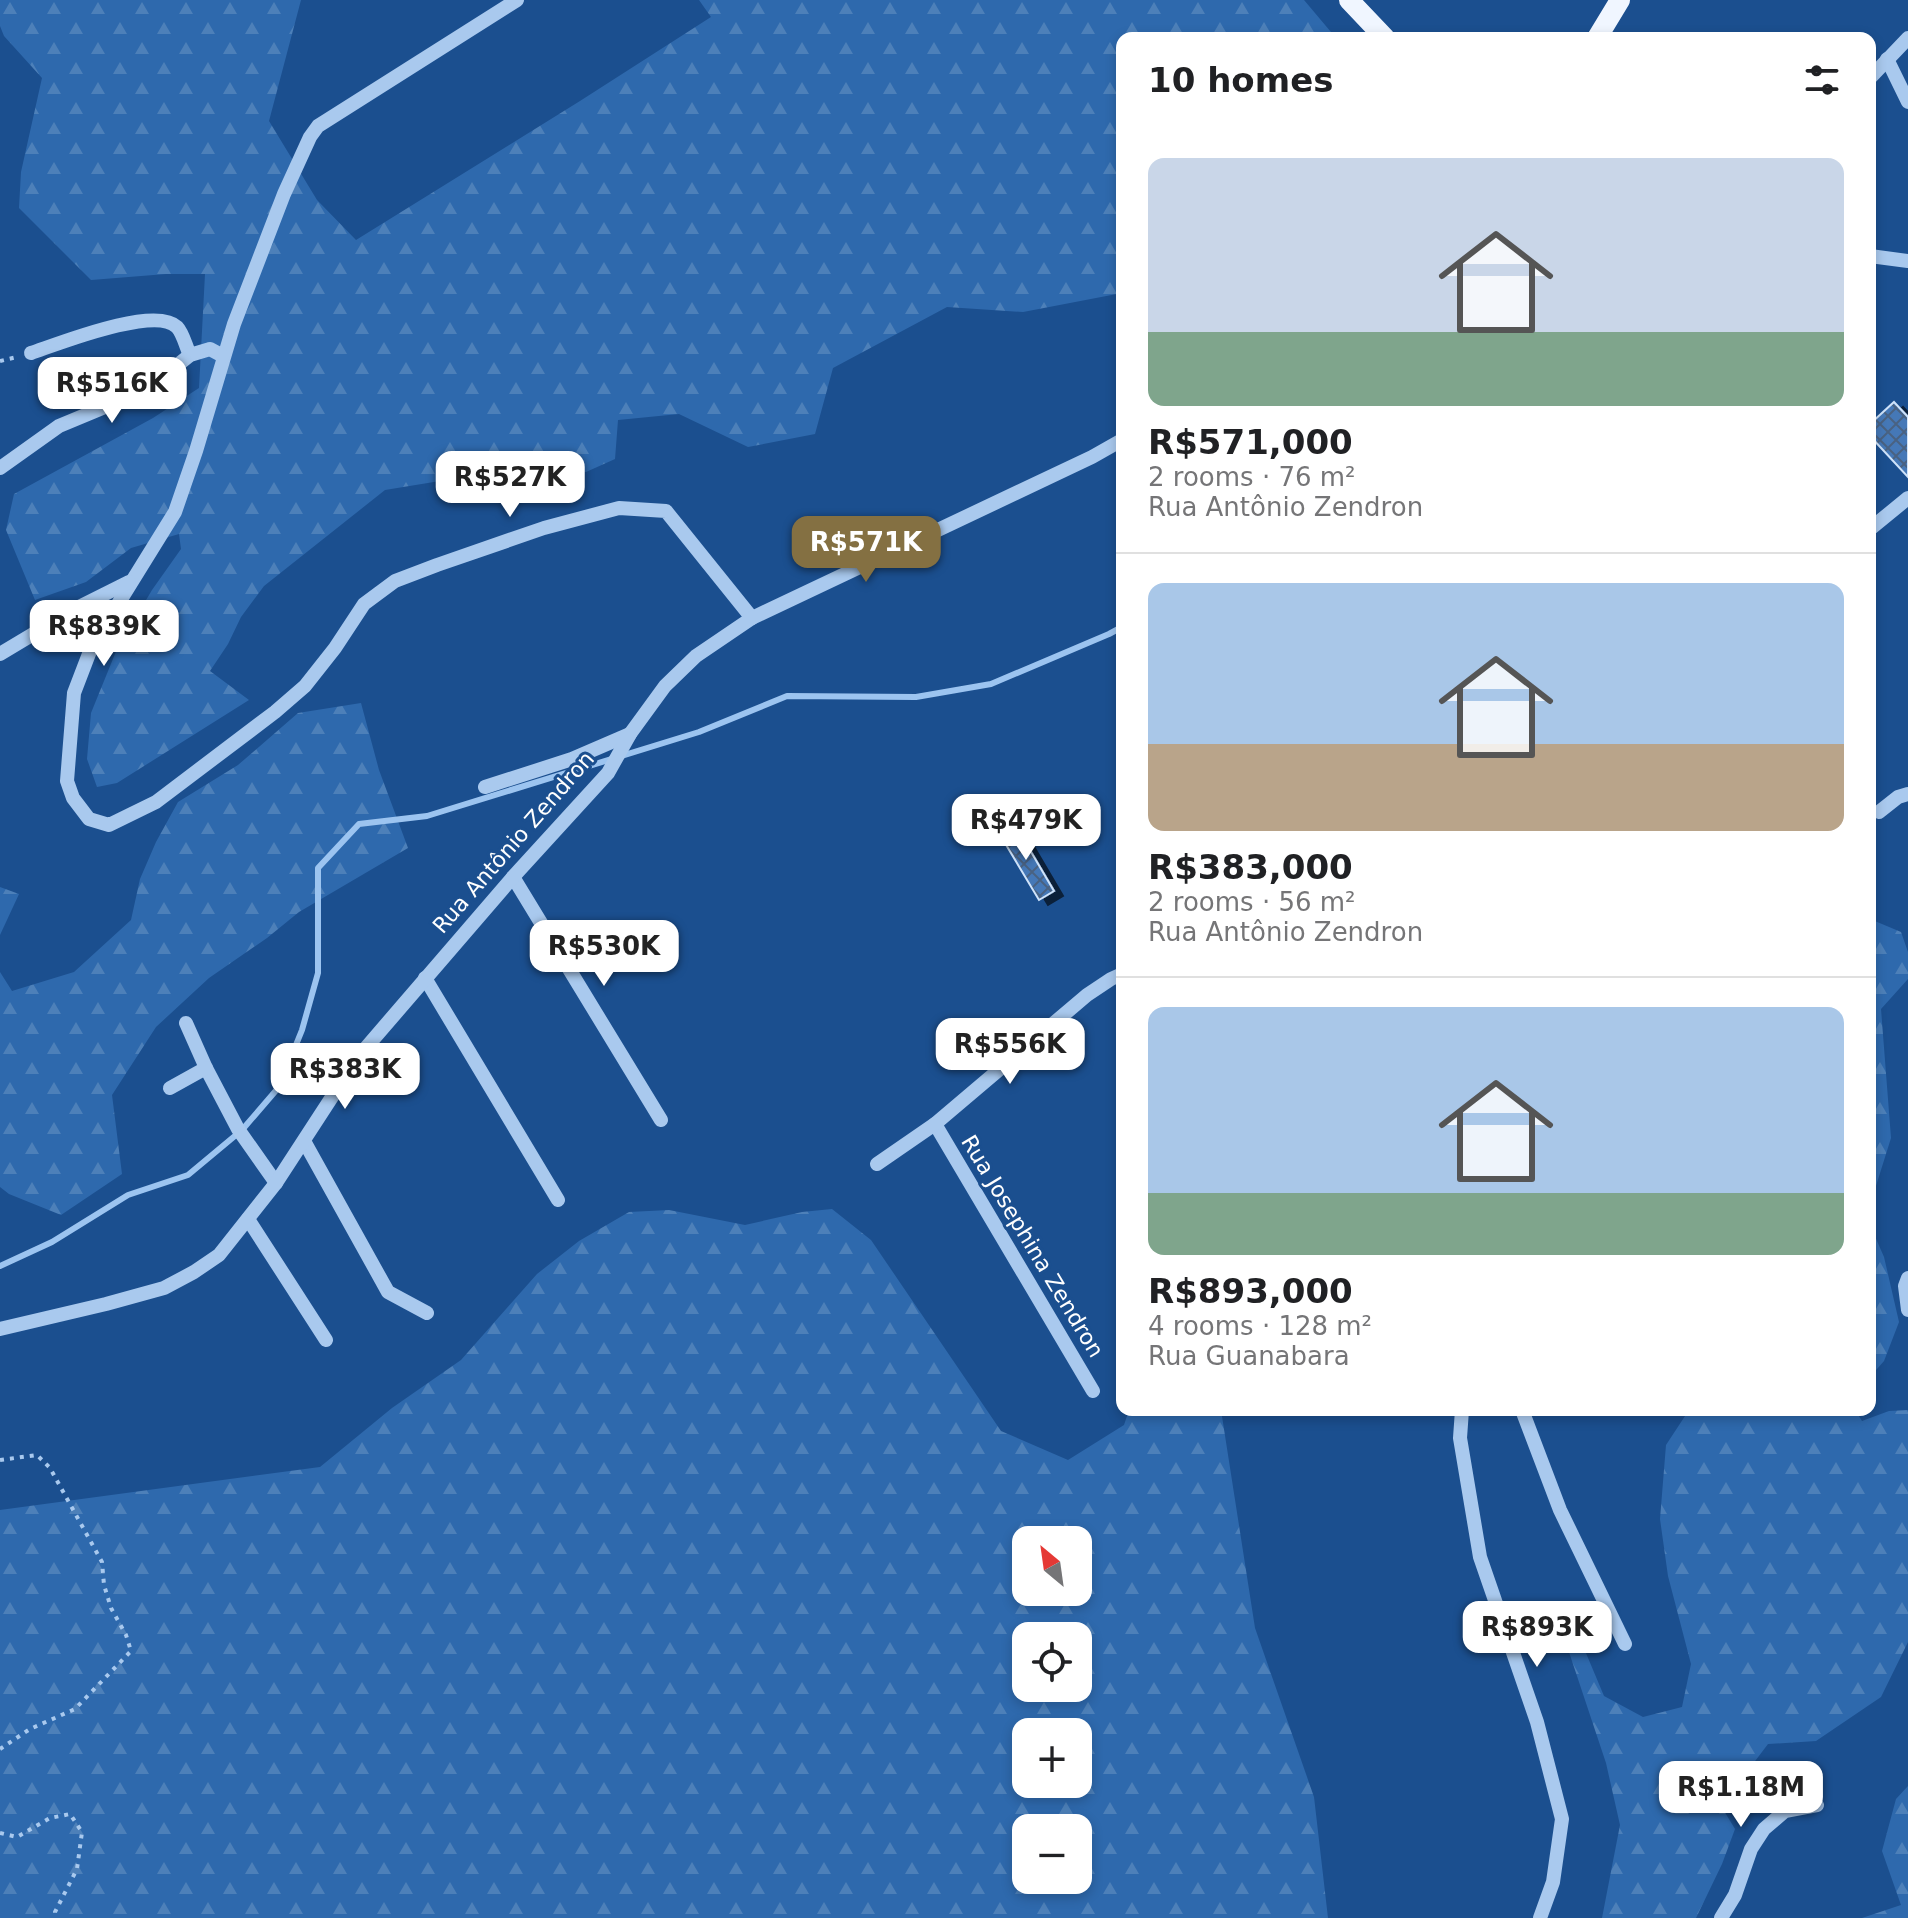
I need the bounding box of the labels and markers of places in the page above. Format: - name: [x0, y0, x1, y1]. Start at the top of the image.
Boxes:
- pin: R$516K: [47, 357, 177, 425]
- pin: R$527K: [445, 451, 575, 519]
- pin: R$571K: [801, 516, 931, 584]
- pin: R$839K: [39, 600, 169, 668]
- pin: R$479K: [961, 794, 1091, 862]
- pin: R$530K: [539, 920, 669, 988]
- pin: R$556K: [945, 1018, 1075, 1086]
- pin: R$383K: [280, 1043, 410, 1111]
- pin: R$893K: [1472, 1601, 1602, 1669]
- pin: R$1.18M: [1667, 1761, 1815, 1829]

